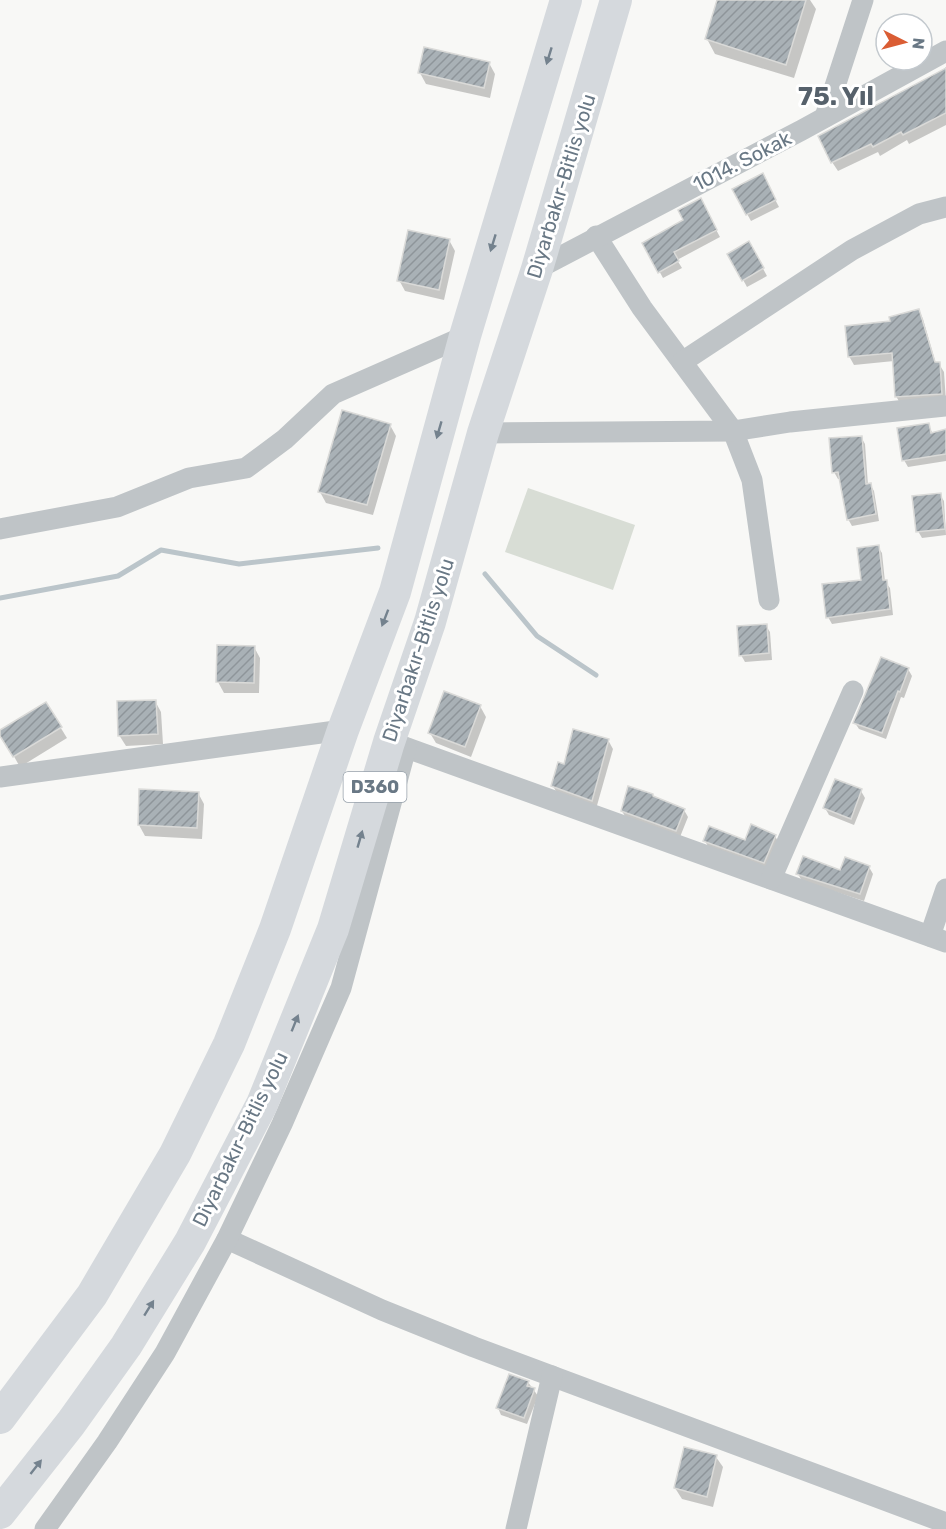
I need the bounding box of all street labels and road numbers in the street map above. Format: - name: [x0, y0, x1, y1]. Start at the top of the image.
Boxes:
- street label: Diyarbakır-Bitlis yolu: [522, 91, 600, 281]
- street label: 1014. Sokak: [689, 126, 796, 196]
- street label: Diyarbakır-Bitlis yolu: [377, 555, 459, 745]
- road number: D360: [344, 772, 406, 802]
- street label: Diyarbakır-Bitlis yolu: [187, 1048, 293, 1230]

